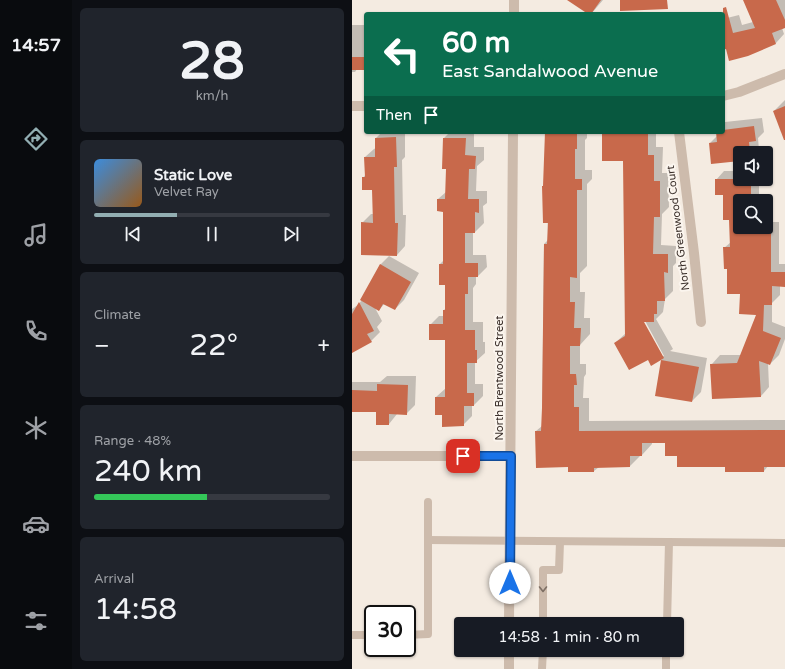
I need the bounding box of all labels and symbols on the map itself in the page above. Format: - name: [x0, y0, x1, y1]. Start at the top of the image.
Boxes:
- street label: North Greenwood Court: [664, 165, 692, 291]
- street label: North Brentwood Street: [493, 315, 506, 441]
- pin: [446, 439, 480, 473]
- position arrow: [489, 562, 531, 604]
- one-way arrow: [539, 586, 547, 592]
- speed limit sign: 30: [364, 605, 416, 657]

